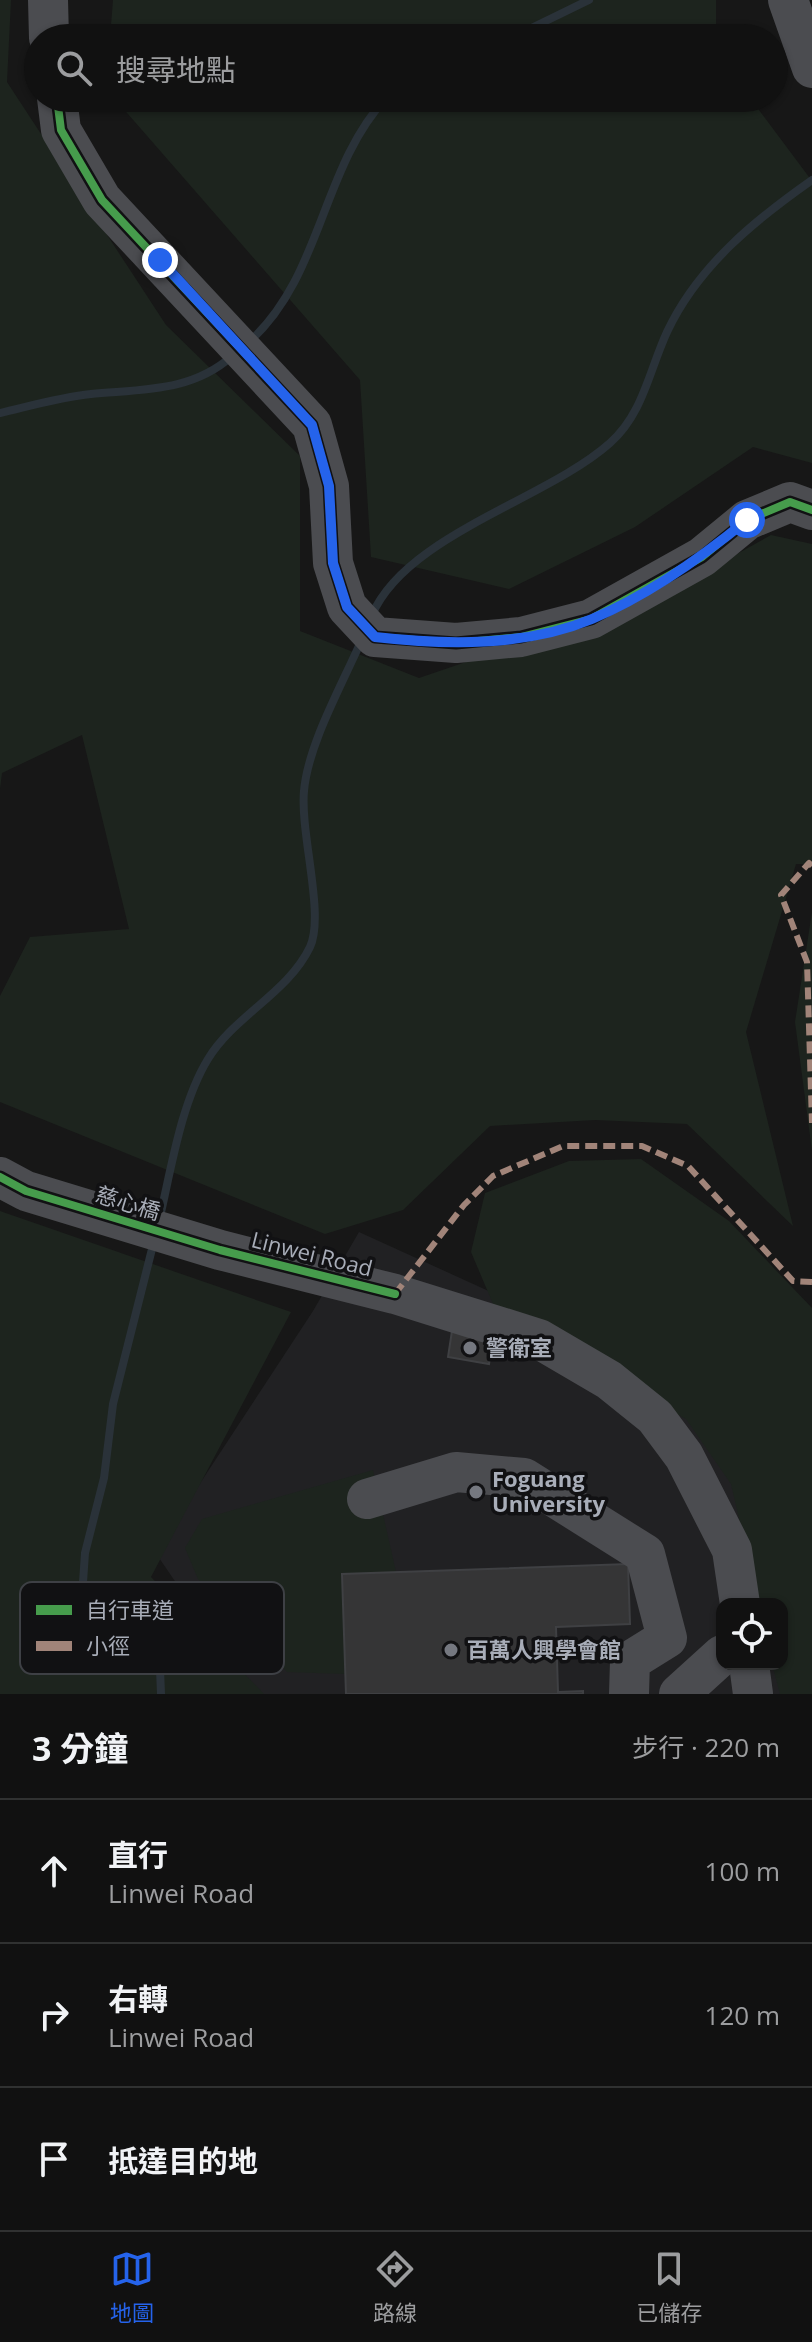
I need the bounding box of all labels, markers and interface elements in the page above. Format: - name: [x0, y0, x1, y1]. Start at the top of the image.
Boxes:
- search box: [24, 24, 788, 112]
- icon: search: [52, 46, 96, 90]
- text: 搜尋地點: [116, 49, 236, 90]
- route end: [142, 242, 178, 278]
- route start: [729, 502, 765, 538]
- street label: 慈心橋: [92, 1178, 164, 1226]
- street label: Linwei Road: [249, 1224, 376, 1283]
- place label: 警衛室: [486, 1332, 552, 1362]
- marker: 警衛室: [461, 1339, 479, 1357]
- place label: Foguang University: [492, 1463, 606, 1518]
- marker: Foguang University: [467, 1483, 485, 1501]
- legend: [20, 1582, 284, 1674]
- text: 自行車道: [86, 1594, 174, 1624]
- map controls: [716, 1598, 788, 1670]
- button: locate: [716, 1598, 788, 1670]
- text: 小徑: [86, 1630, 130, 1660]
- place label: 百萬人興學會館: [467, 1634, 621, 1664]
- marker: 百萬人興學會館: [442, 1641, 460, 1659]
- text: 3 分鐘: [32, 1725, 128, 1771]
- text: 步行 · 220 m: [632, 1729, 780, 1765]
- text: 直行: [108, 1834, 168, 1875]
- icon: ahead: [32, 1849, 76, 1893]
- text: 100 m: [705, 1853, 780, 1889]
- text: Linwei Road: [108, 1875, 254, 1911]
- text: 右轉: [108, 1978, 168, 2019]
- icon: right: [32, 1993, 76, 2037]
- text: 120 m: [705, 1997, 780, 2033]
- text: Linwei Road: [108, 2019, 254, 2055]
- icon: arrive: [32, 2137, 76, 2181]
- text: 抵達目的地: [108, 2140, 258, 2181]
- tab: 地圖: [110, 2247, 154, 2327]
- tab: 路線: [373, 2247, 417, 2327]
- tab: 已儲存: [636, 2247, 702, 2327]

